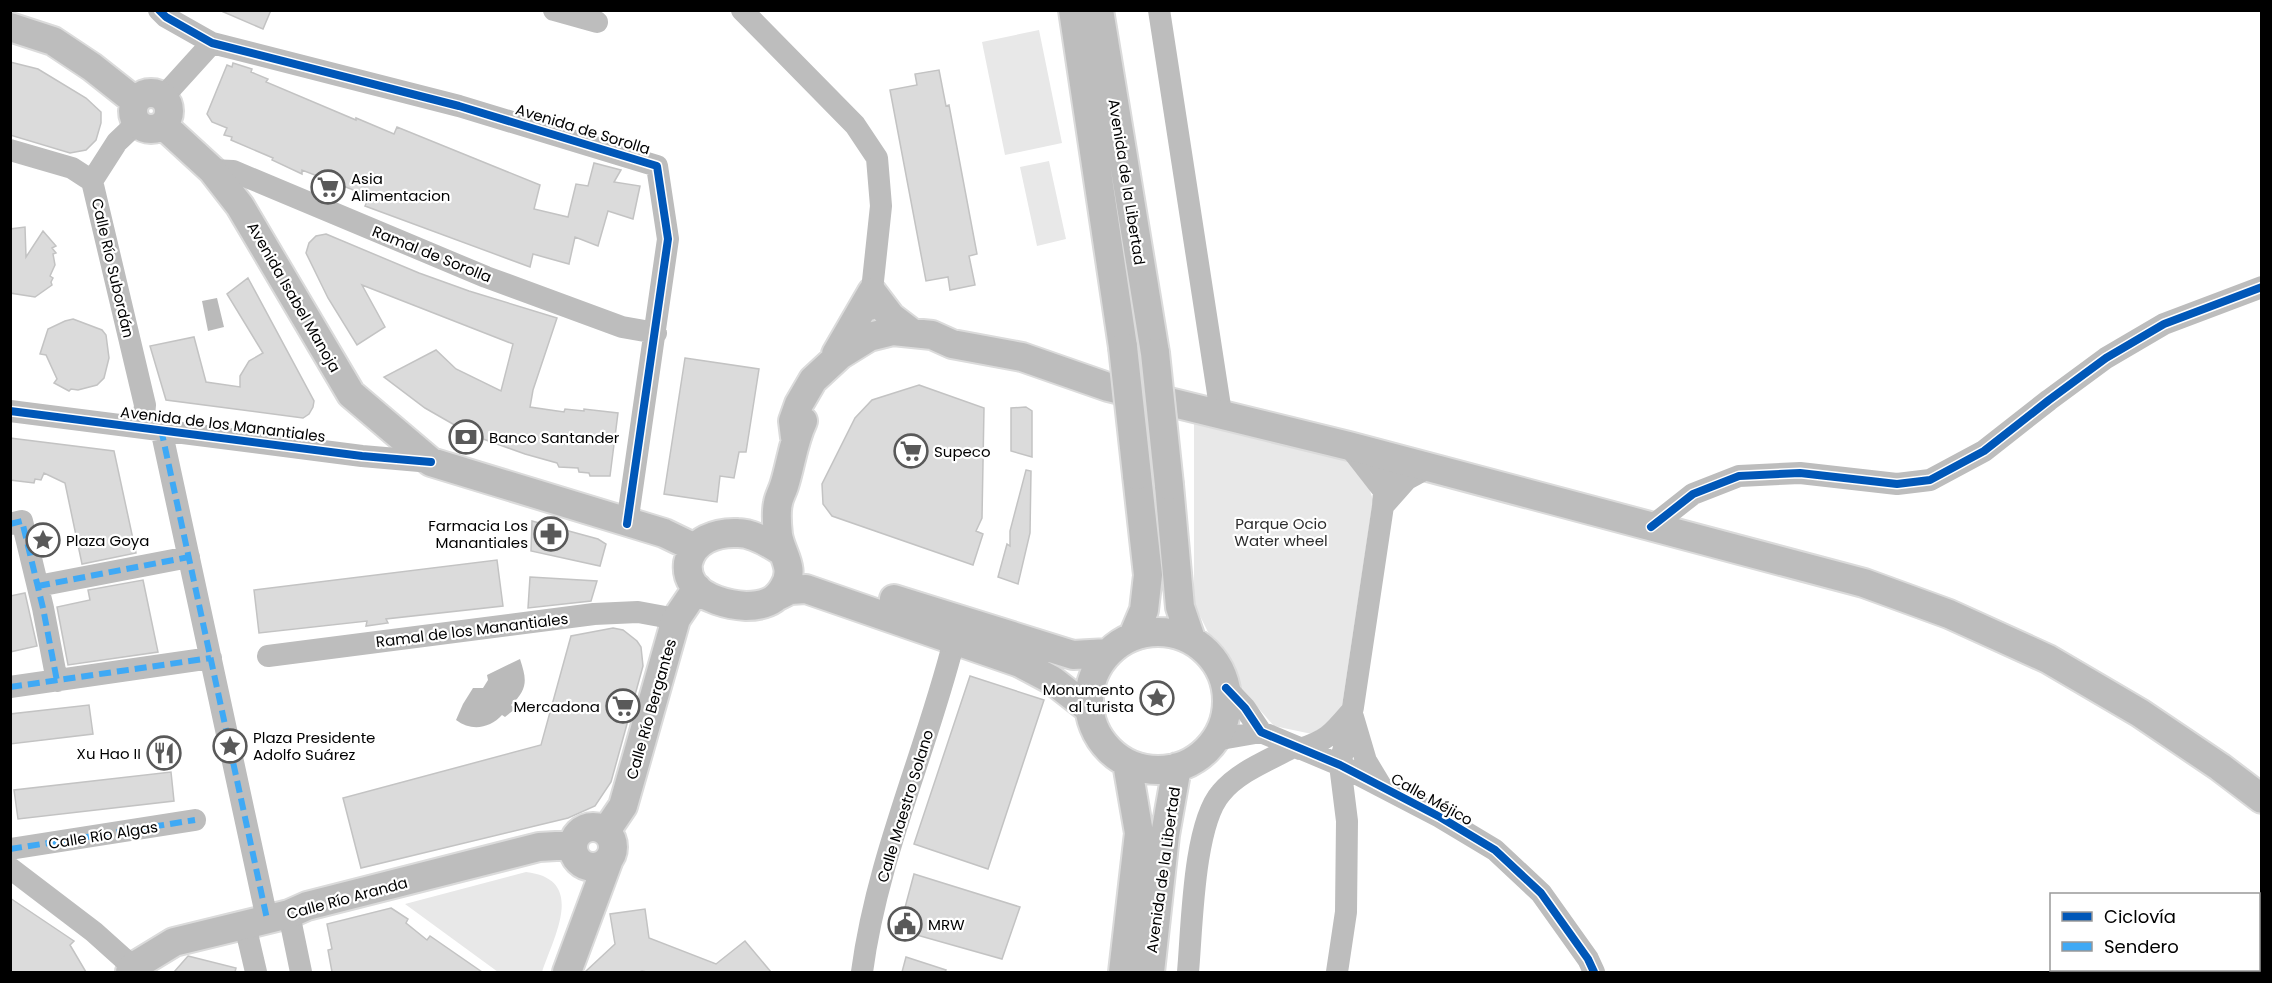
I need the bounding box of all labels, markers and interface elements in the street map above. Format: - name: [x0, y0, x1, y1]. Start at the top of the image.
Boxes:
- street label: Avenida de Sorolla: [513, 98, 653, 160]
- street label: Avenida de la Libertad: [1104, 98, 1150, 266]
- place label: Asia Alimentacion: [351, 168, 450, 206]
- supermarket icon: Asia Alimentacion: [310, 169, 346, 205]
- street label: Calle Río Subordán: [87, 196, 139, 340]
- street label: Avenida Isabel Manoja: [242, 218, 346, 376]
- street label: Ramal de Sorolla: [369, 220, 495, 288]
- street label: Avenida de los Manantiales: [119, 401, 327, 447]
- bank icon: Banco Santander: [448, 419, 484, 455]
- place label: Banco Santander: [489, 427, 620, 448]
- supermarket icon: Supeco: [893, 433, 929, 469]
- place label: Supeco: [934, 441, 991, 462]
- park label: Parque Ocio Water wheel: [1234, 513, 1328, 551]
- place label: Farmacia Los Manantiales: [428, 515, 528, 553]
- pharmacy icon: Farmacia Los Manantiales: [533, 516, 569, 552]
- place icon: Plaza Goya: [25, 522, 61, 558]
- place label: Plaza Goya: [66, 530, 149, 551]
- street label: Ramal de los Manantiales: [375, 608, 570, 652]
- street label: Calle Río Bergantes: [621, 636, 681, 782]
- place label: Monumento al turista: [1043, 679, 1134, 717]
- place icon: Monumento al turista: [1139, 680, 1175, 716]
- supermarket icon: Mercadona: [605, 688, 641, 724]
- place label: Mercadona: [513, 696, 600, 717]
- place label: Plaza Presidente Adolfo Suárez: [253, 727, 375, 765]
- street label: Calle Maestro Solano: [872, 727, 938, 885]
- place icon: Plaza Presidente Adolfo Suárez: [212, 728, 248, 764]
- restaurant icon: Xu Hao II: [146, 735, 182, 771]
- place label: Xu Hao II: [77, 743, 141, 764]
- street label: Calle Méjico: [1387, 768, 1477, 830]
- street label: Avenida de la Libertad: [1141, 786, 1185, 954]
- street label: Calle Río Algas: [47, 816, 159, 854]
- street label: Calle Río Aranda: [284, 872, 410, 924]
- legend: [2050, 893, 2260, 971]
- text: Ciclovía: [2104, 904, 2176, 929]
- public building icon: MRW: [887, 906, 923, 942]
- place label: MRW: [928, 914, 965, 935]
- text: Sendero: [2104, 934, 2179, 959]

